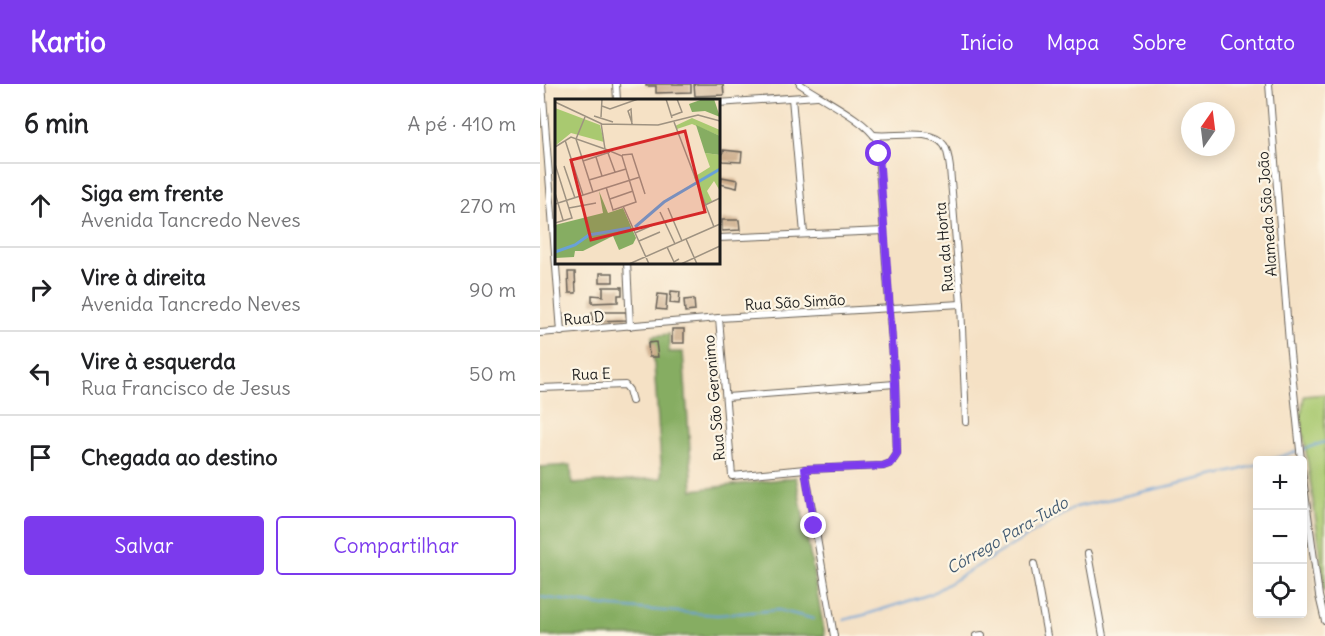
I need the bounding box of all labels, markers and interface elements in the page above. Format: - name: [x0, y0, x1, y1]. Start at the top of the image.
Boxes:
- text: Kartio: [30, 24, 106, 60]
- text: Início: [960, 29, 1014, 56]
- text: Mapa: [1047, 29, 1099, 56]
- text: Sobre: [1132, 29, 1187, 56]
- text: Contato: [1220, 29, 1295, 56]
- inset map: [555, 99, 720, 264]
- north arrow: [1181, 102, 1235, 156]
- text: 6 min: [24, 107, 89, 140]
- text: A pé · 410 m: [408, 111, 516, 136]
- route start: [865, 140, 891, 166]
- street label: Alameda São João: [1253, 151, 1281, 277]
- text: Siga em frente: [81, 179, 224, 207]
- icon: ahead: [24, 189, 57, 222]
- text: 270 m: [460, 193, 516, 218]
- street label: Rua da Horta: [931, 201, 957, 293]
- text: Avenida Tancredo Neves: [81, 207, 301, 232]
- text: Vire à direita: [81, 263, 206, 291]
- icon: right: [24, 273, 57, 306]
- text: 90 m: [469, 277, 516, 302]
- street label: Rua São Simão: [744, 290, 846, 314]
- text: Avenida Tancredo Neves: [81, 291, 301, 316]
- street label: Rua D: [563, 307, 605, 329]
- street label: Rua São Geronimo: [699, 334, 729, 462]
- text: Vire à esquerda: [81, 347, 236, 375]
- icon: left: [24, 357, 57, 390]
- text: 50 m: [469, 361, 516, 386]
- street label: Rua E: [571, 364, 611, 384]
- text: Rua Francisco de Jesus: [81, 375, 291, 400]
- icon: arrive: [24, 441, 57, 474]
- text: Chegada ao destino: [81, 443, 278, 471]
- map controls: [1253, 456, 1307, 618]
- button: +: [1253, 456, 1307, 510]
- water label: Córrego Para-Tudo: [943, 492, 1072, 578]
- button: −: [1253, 510, 1307, 564]
- route end: [800, 512, 826, 538]
- button: Salvar: [24, 516, 264, 575]
- button: Compartilhar: [276, 516, 516, 575]
- button: locate: [1253, 564, 1307, 618]

